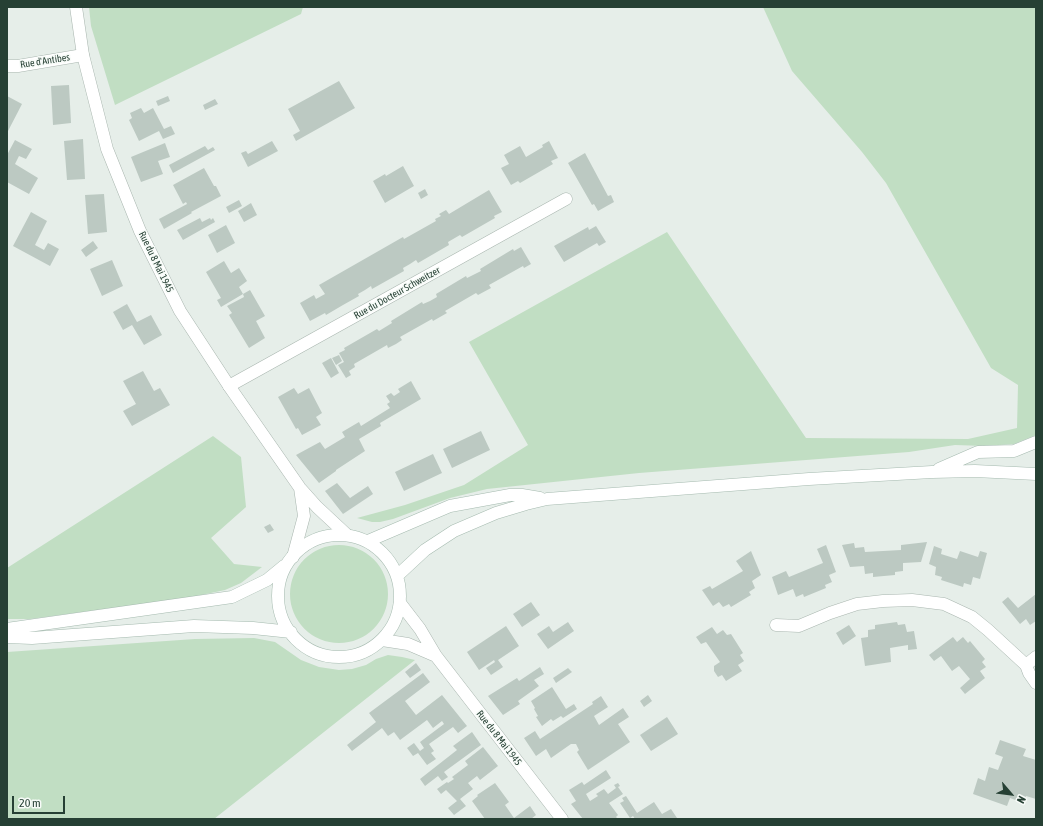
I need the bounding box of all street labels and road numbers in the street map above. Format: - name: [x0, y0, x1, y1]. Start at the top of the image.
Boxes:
- street label: Rue d'Antibes: [19, 51, 71, 71]
- street label: Rue du 8 Mai 1945: [136, 229, 176, 295]
- street label: Rue du Docteur Schweitzer: [352, 264, 442, 322]
- street label: Rue du 8 Mai 1945: [474, 708, 524, 768]

